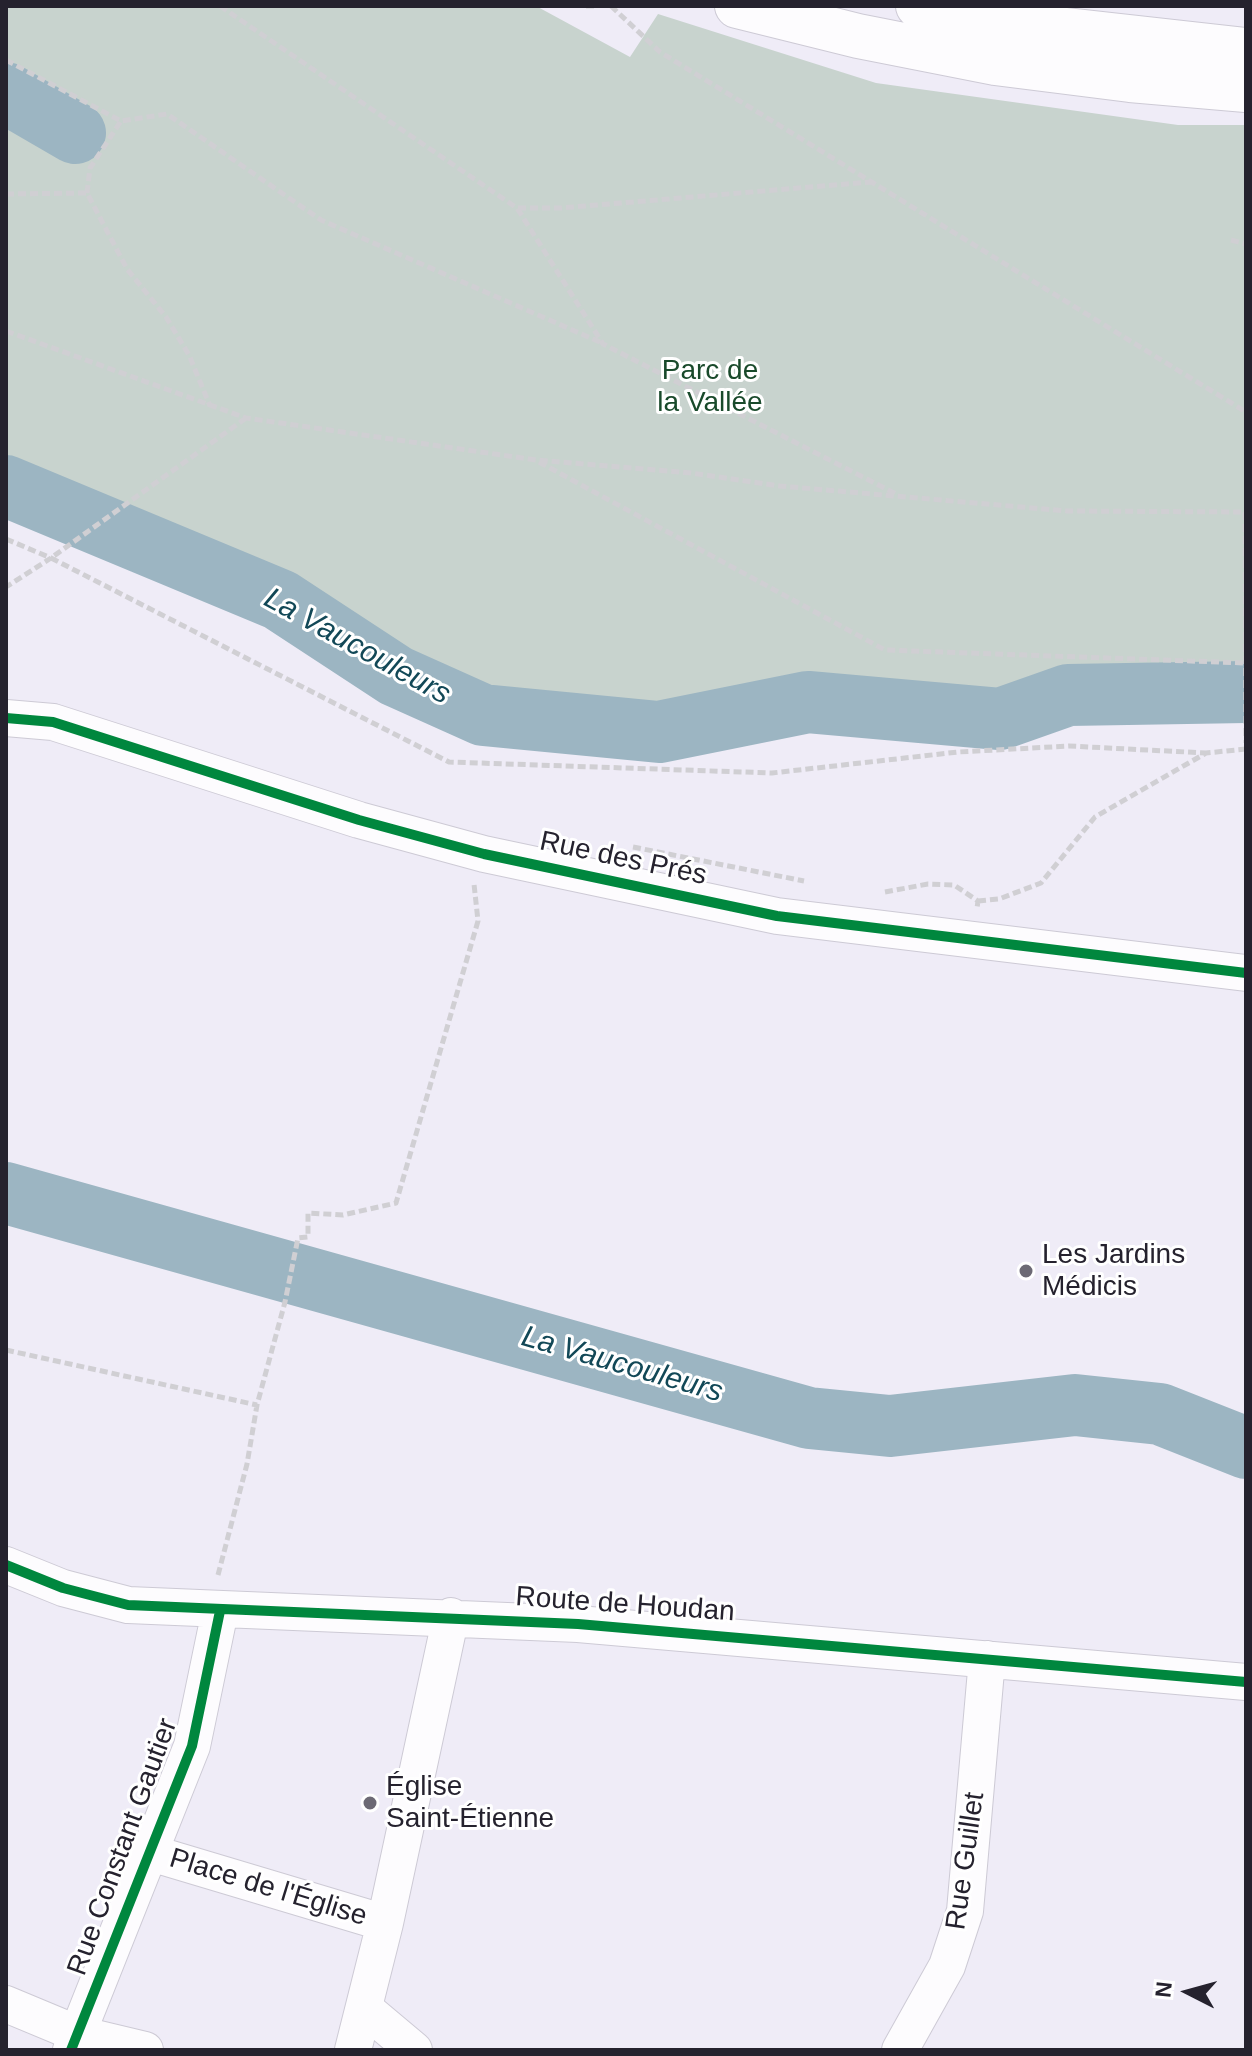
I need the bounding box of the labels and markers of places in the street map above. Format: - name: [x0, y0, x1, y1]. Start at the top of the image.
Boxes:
- place label: Les Jardins Médicis: [1042, 1238, 1185, 1304]
- marker: Les Jardins Médicis: [1017, 1262, 1035, 1280]
- place label: Église Saint-Étienne: [386, 1770, 554, 1836]
- marker: Église Saint-Étienne: [361, 1794, 379, 1812]

